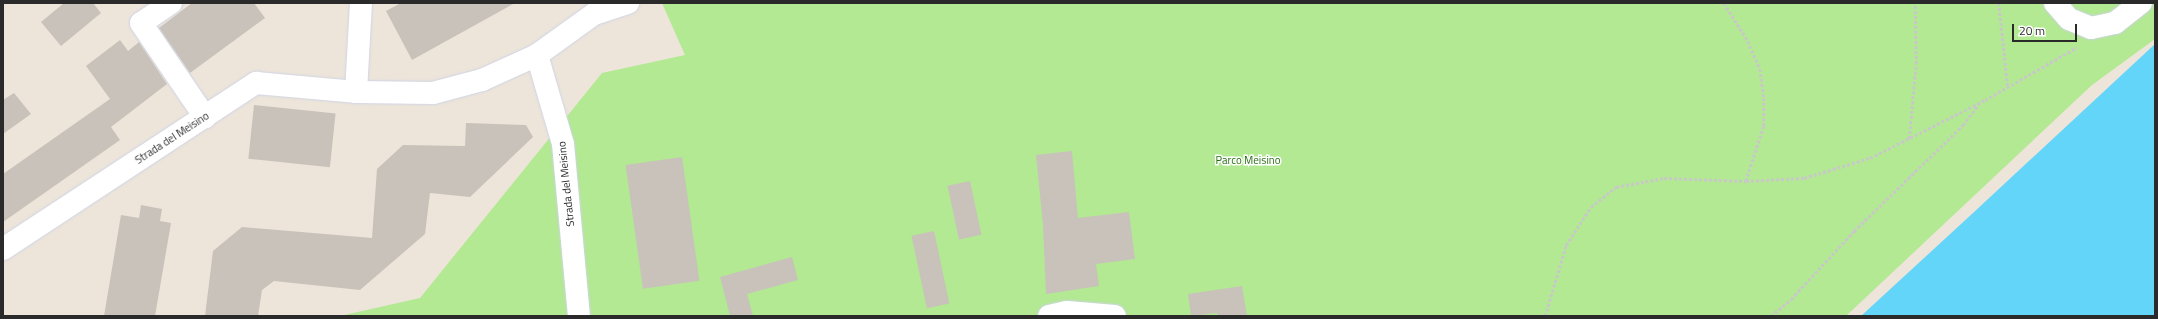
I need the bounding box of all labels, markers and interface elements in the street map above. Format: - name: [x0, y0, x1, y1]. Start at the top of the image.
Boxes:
- scale bar: [2014, 16, 2079, 42]
- text: 20 m: [2019, 21, 2045, 40]
- street label: Strada del Meisino: [133, 109, 211, 167]
- street label: Strada del Meisino: [555, 141, 577, 227]
- park label: Parco Meisino: [1215, 153, 1281, 167]

